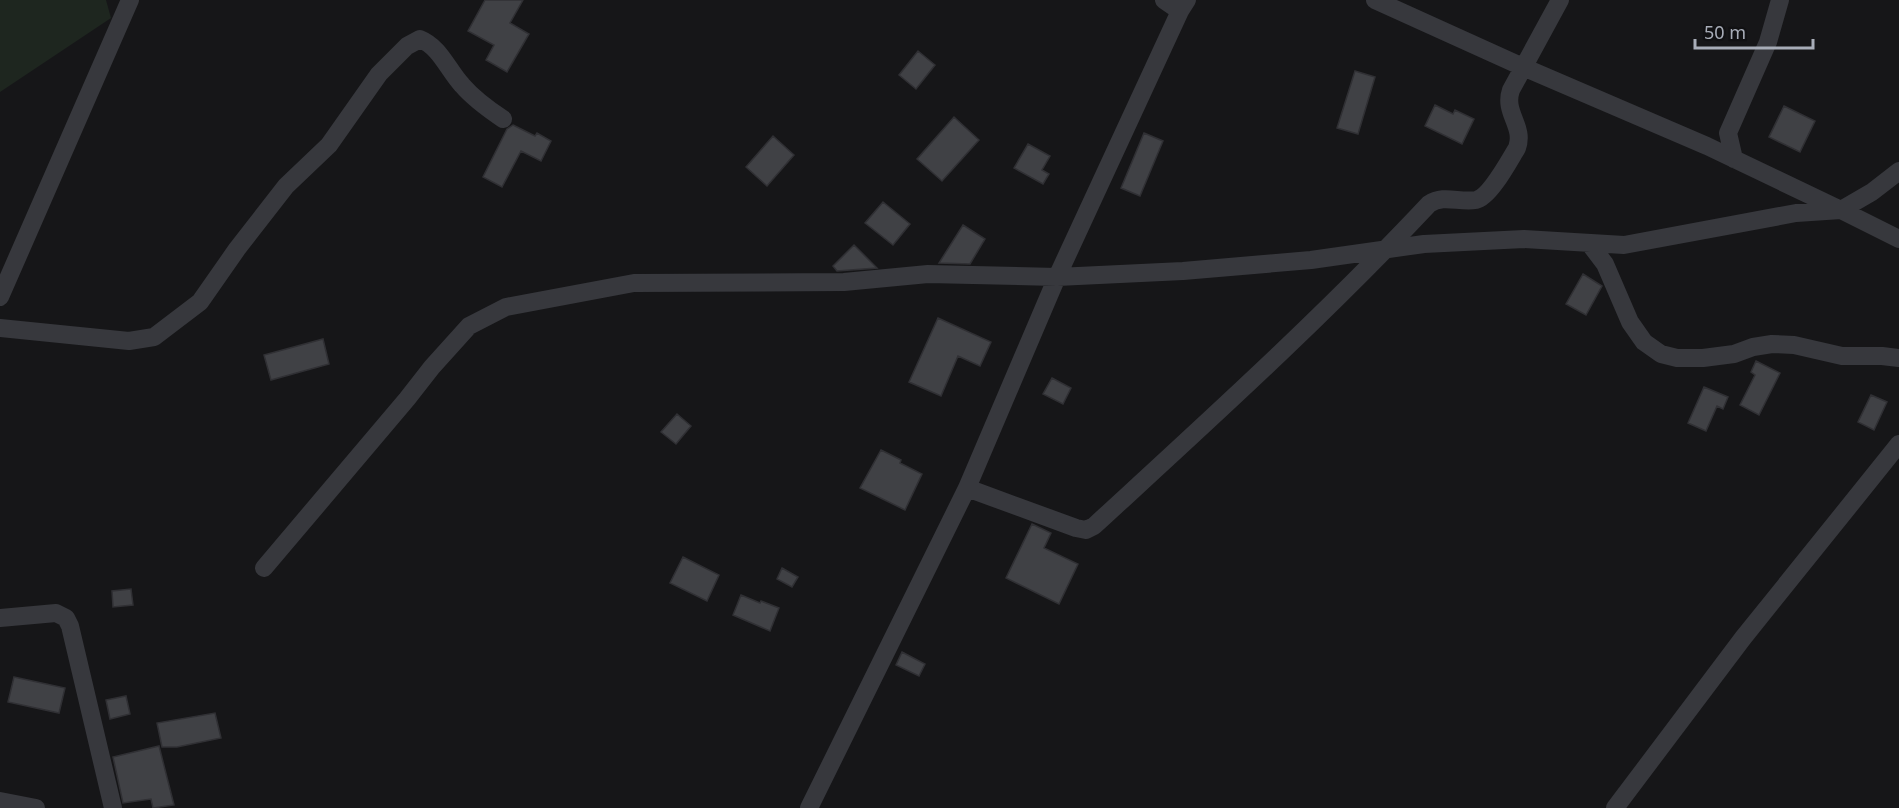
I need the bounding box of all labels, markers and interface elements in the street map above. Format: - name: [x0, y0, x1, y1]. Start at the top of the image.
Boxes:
- scale bar: [1695, 12, 1814, 50]
- text: 50 m: [1704, 20, 1746, 44]

